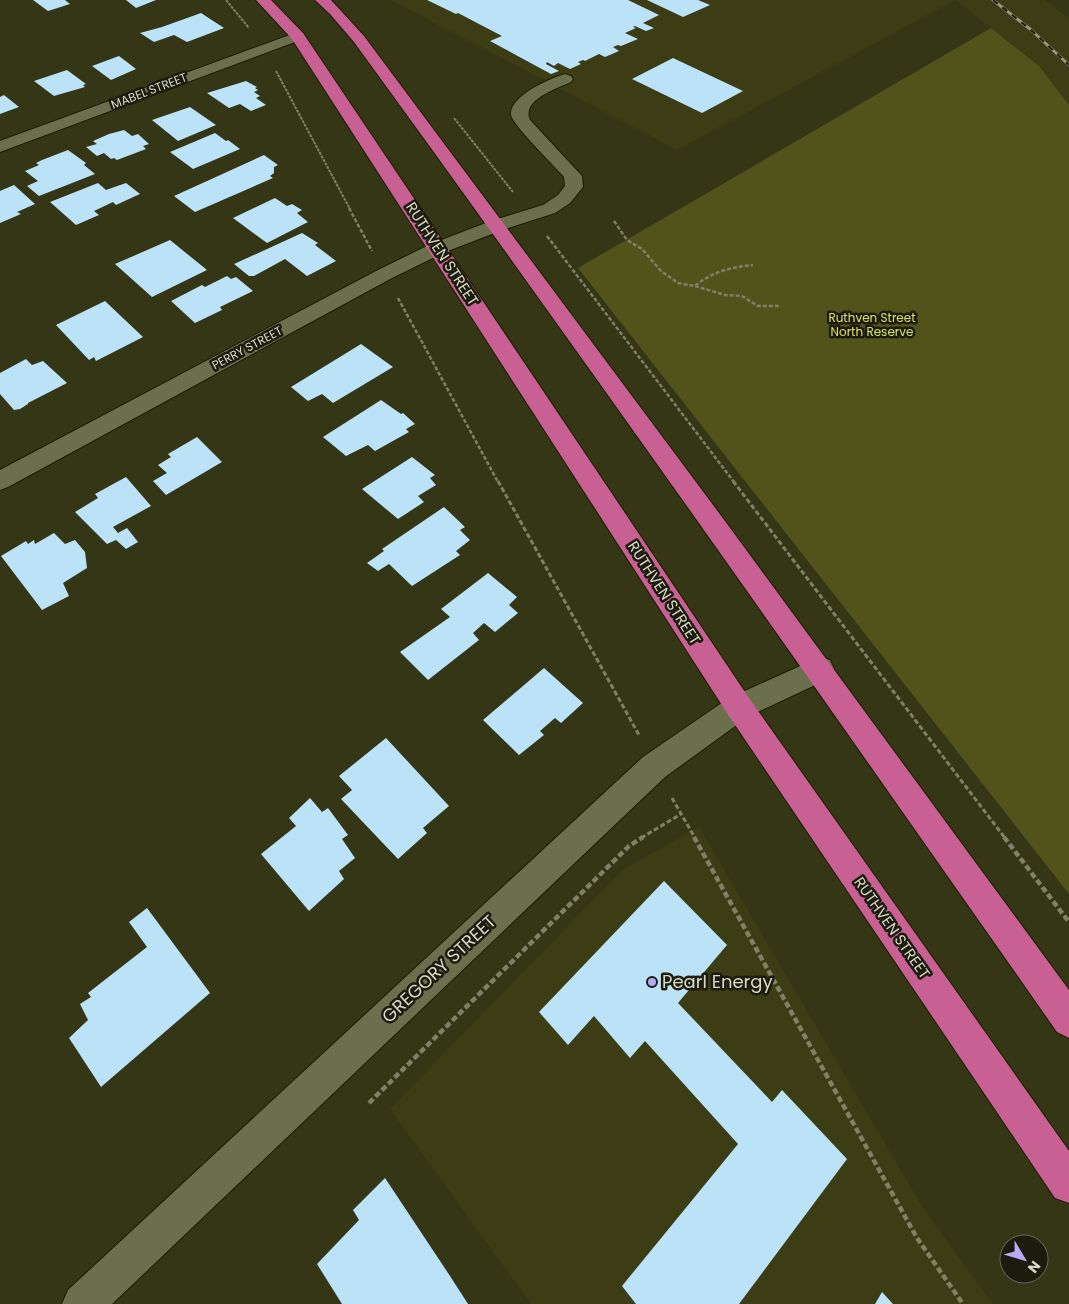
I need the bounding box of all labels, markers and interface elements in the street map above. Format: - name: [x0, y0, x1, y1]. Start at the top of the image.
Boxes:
- street label: MABEL STREET: [108, 68, 190, 113]
- street label: RUTHVEN STREET: [401, 198, 484, 310]
- park label: Ruthven Street North Reserve: [828, 309, 916, 340]
- street label: PERRY STREET: [209, 322, 285, 373]
- street label: RUTHVEN STREET: [623, 537, 706, 649]
- street label: RUTHVEN STREET: [849, 873, 935, 983]
- street label: GREGORY STREET: [376, 909, 502, 1028]
- place label: Pearl Energy: [662, 969, 773, 994]
- marker: Pearl Energy: [646, 976, 658, 988]
- north arrow: [999, 1234, 1049, 1284]
- text: N: [1023, 1257, 1045, 1277]

